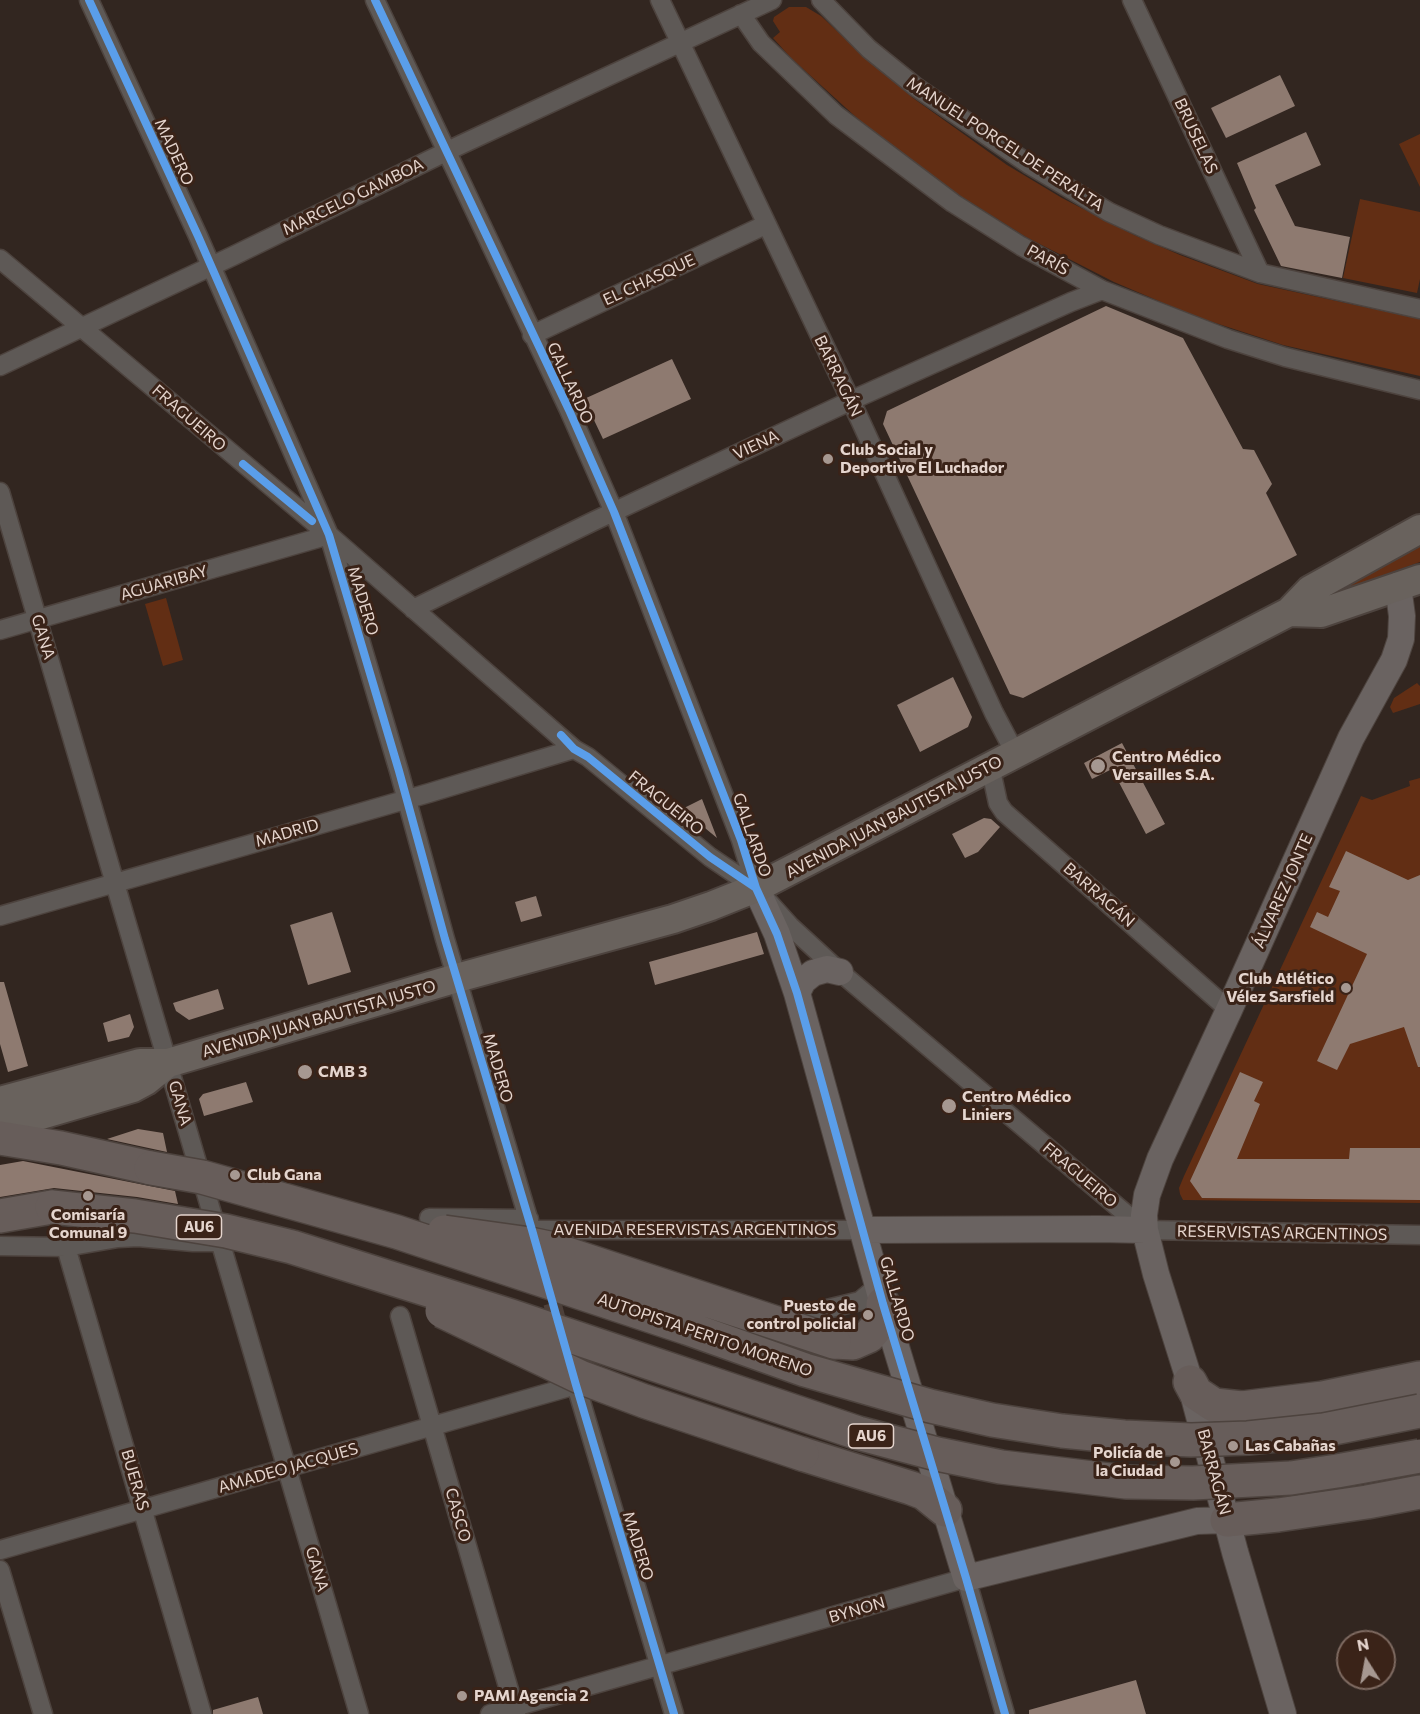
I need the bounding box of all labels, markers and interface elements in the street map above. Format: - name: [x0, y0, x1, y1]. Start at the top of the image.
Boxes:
- street label: MANUEL PORCEL DE PERALTA: [903, 73, 1107, 215]
- street label: BRUSELAS: [1170, 95, 1222, 177]
- street label: MADERO: [150, 116, 198, 188]
- street label: MARCELO GAMBOA: [279, 155, 427, 239]
- street label: PARÍS: [1024, 241, 1072, 279]
- street label: EL CHASQUE: [600, 250, 698, 310]
- street label: BARRAGÁN: [810, 332, 866, 420]
- street label: GALLARDO: [543, 339, 597, 427]
- street label: FRAGUEIRO: [148, 381, 230, 455]
- street label: VIENA: [730, 426, 782, 464]
- place label: Club Social y Deportivo El Luchador: [840, 440, 1004, 478]
- marker: Club Social y Deportivo El Luchador: [821, 452, 835, 466]
- street label: AGUARIBAY: [118, 561, 210, 605]
- street label: MADERO: [343, 564, 383, 638]
- street label: GANA: [27, 612, 59, 662]
- place label: Centro Médico Versailles S.A.: [1112, 747, 1221, 785]
- street label: AVENIDA JUAN BAUTISTA JUSTO: [783, 752, 1005, 882]
- marker: Centro Médico Versailles S.A.: [1089, 757, 1107, 775]
- street label: FRAGUEIRO: [624, 767, 708, 839]
- street label: GALLARDO: [729, 790, 775, 880]
- street label: MADRID: [253, 815, 321, 851]
- street label: ÁLVAREZ JONTE: [1249, 831, 1317, 951]
- street label: BARRAGÁN: [1059, 859, 1139, 931]
- place label: Club Atlético Vélez Sarsfield: [1226, 969, 1334, 1007]
- street label: AVENIDA JUAN BAUTISTA JUSTO: [200, 976, 438, 1062]
- marker: Club Atlético Vélez Sarsfield: [1339, 981, 1353, 995]
- street label: MADERO: [479, 1031, 517, 1105]
- place label: CMB 3: [318, 1062, 367, 1082]
- marker: CMB 3: [296, 1063, 314, 1081]
- street label: GANA: [164, 1078, 196, 1128]
- place label: Centro Médico Liniers: [962, 1087, 1071, 1125]
- marker: Centro Médico Liniers: [940, 1097, 958, 1115]
- street label: FRAGUEIRO: [1039, 1138, 1121, 1212]
- place label: Club Gana: [247, 1165, 322, 1185]
- marker: Club Gana: [228, 1168, 242, 1182]
- marker: Comisaría Comunal 9: [81, 1189, 95, 1203]
- place label: Comisaría Comunal 9: [49, 1205, 127, 1243]
- road number: AU6: [176, 1215, 222, 1239]
- street label: AVENIDA RESERVISTAS ARGENTINOS: [554, 1220, 836, 1240]
- street label: RESERVISTAS ARGENTINOS: [1177, 1222, 1387, 1244]
- street label: GALLARDO: [876, 1254, 918, 1344]
- street label: AUTOPISTA PERITO MORENO: [595, 1289, 815, 1381]
- place label: Puesto de control policial: [746, 1296, 856, 1334]
- marker: Puesto de control policial: [861, 1308, 875, 1322]
- road number: AU6: [848, 1424, 894, 1448]
- street label: BARRAGÁN: [1193, 1427, 1235, 1517]
- place label: Las Cabañas: [1245, 1436, 1336, 1456]
- street label: AMADEO JACQUES: [216, 1439, 360, 1497]
- marker: Las Cabañas: [1226, 1439, 1240, 1453]
- place label: Policía de la Ciudad: [1093, 1443, 1163, 1481]
- street label: BUERAS: [117, 1447, 153, 1513]
- marker: Policía de la Ciudad: [1168, 1455, 1182, 1469]
- street label: CASCO: [441, 1486, 475, 1544]
- street label: MADERO: [618, 1509, 658, 1583]
- street label: GANA: [301, 1544, 333, 1594]
- street label: BYNON: [827, 1593, 887, 1627]
- north arrow: [1336, 1630, 1396, 1690]
- text: N: [1355, 1633, 1371, 1654]
- place label: PAMI Agencia 2: [474, 1686, 589, 1706]
- marker: PAMI Agencia 2: [455, 1689, 469, 1703]

